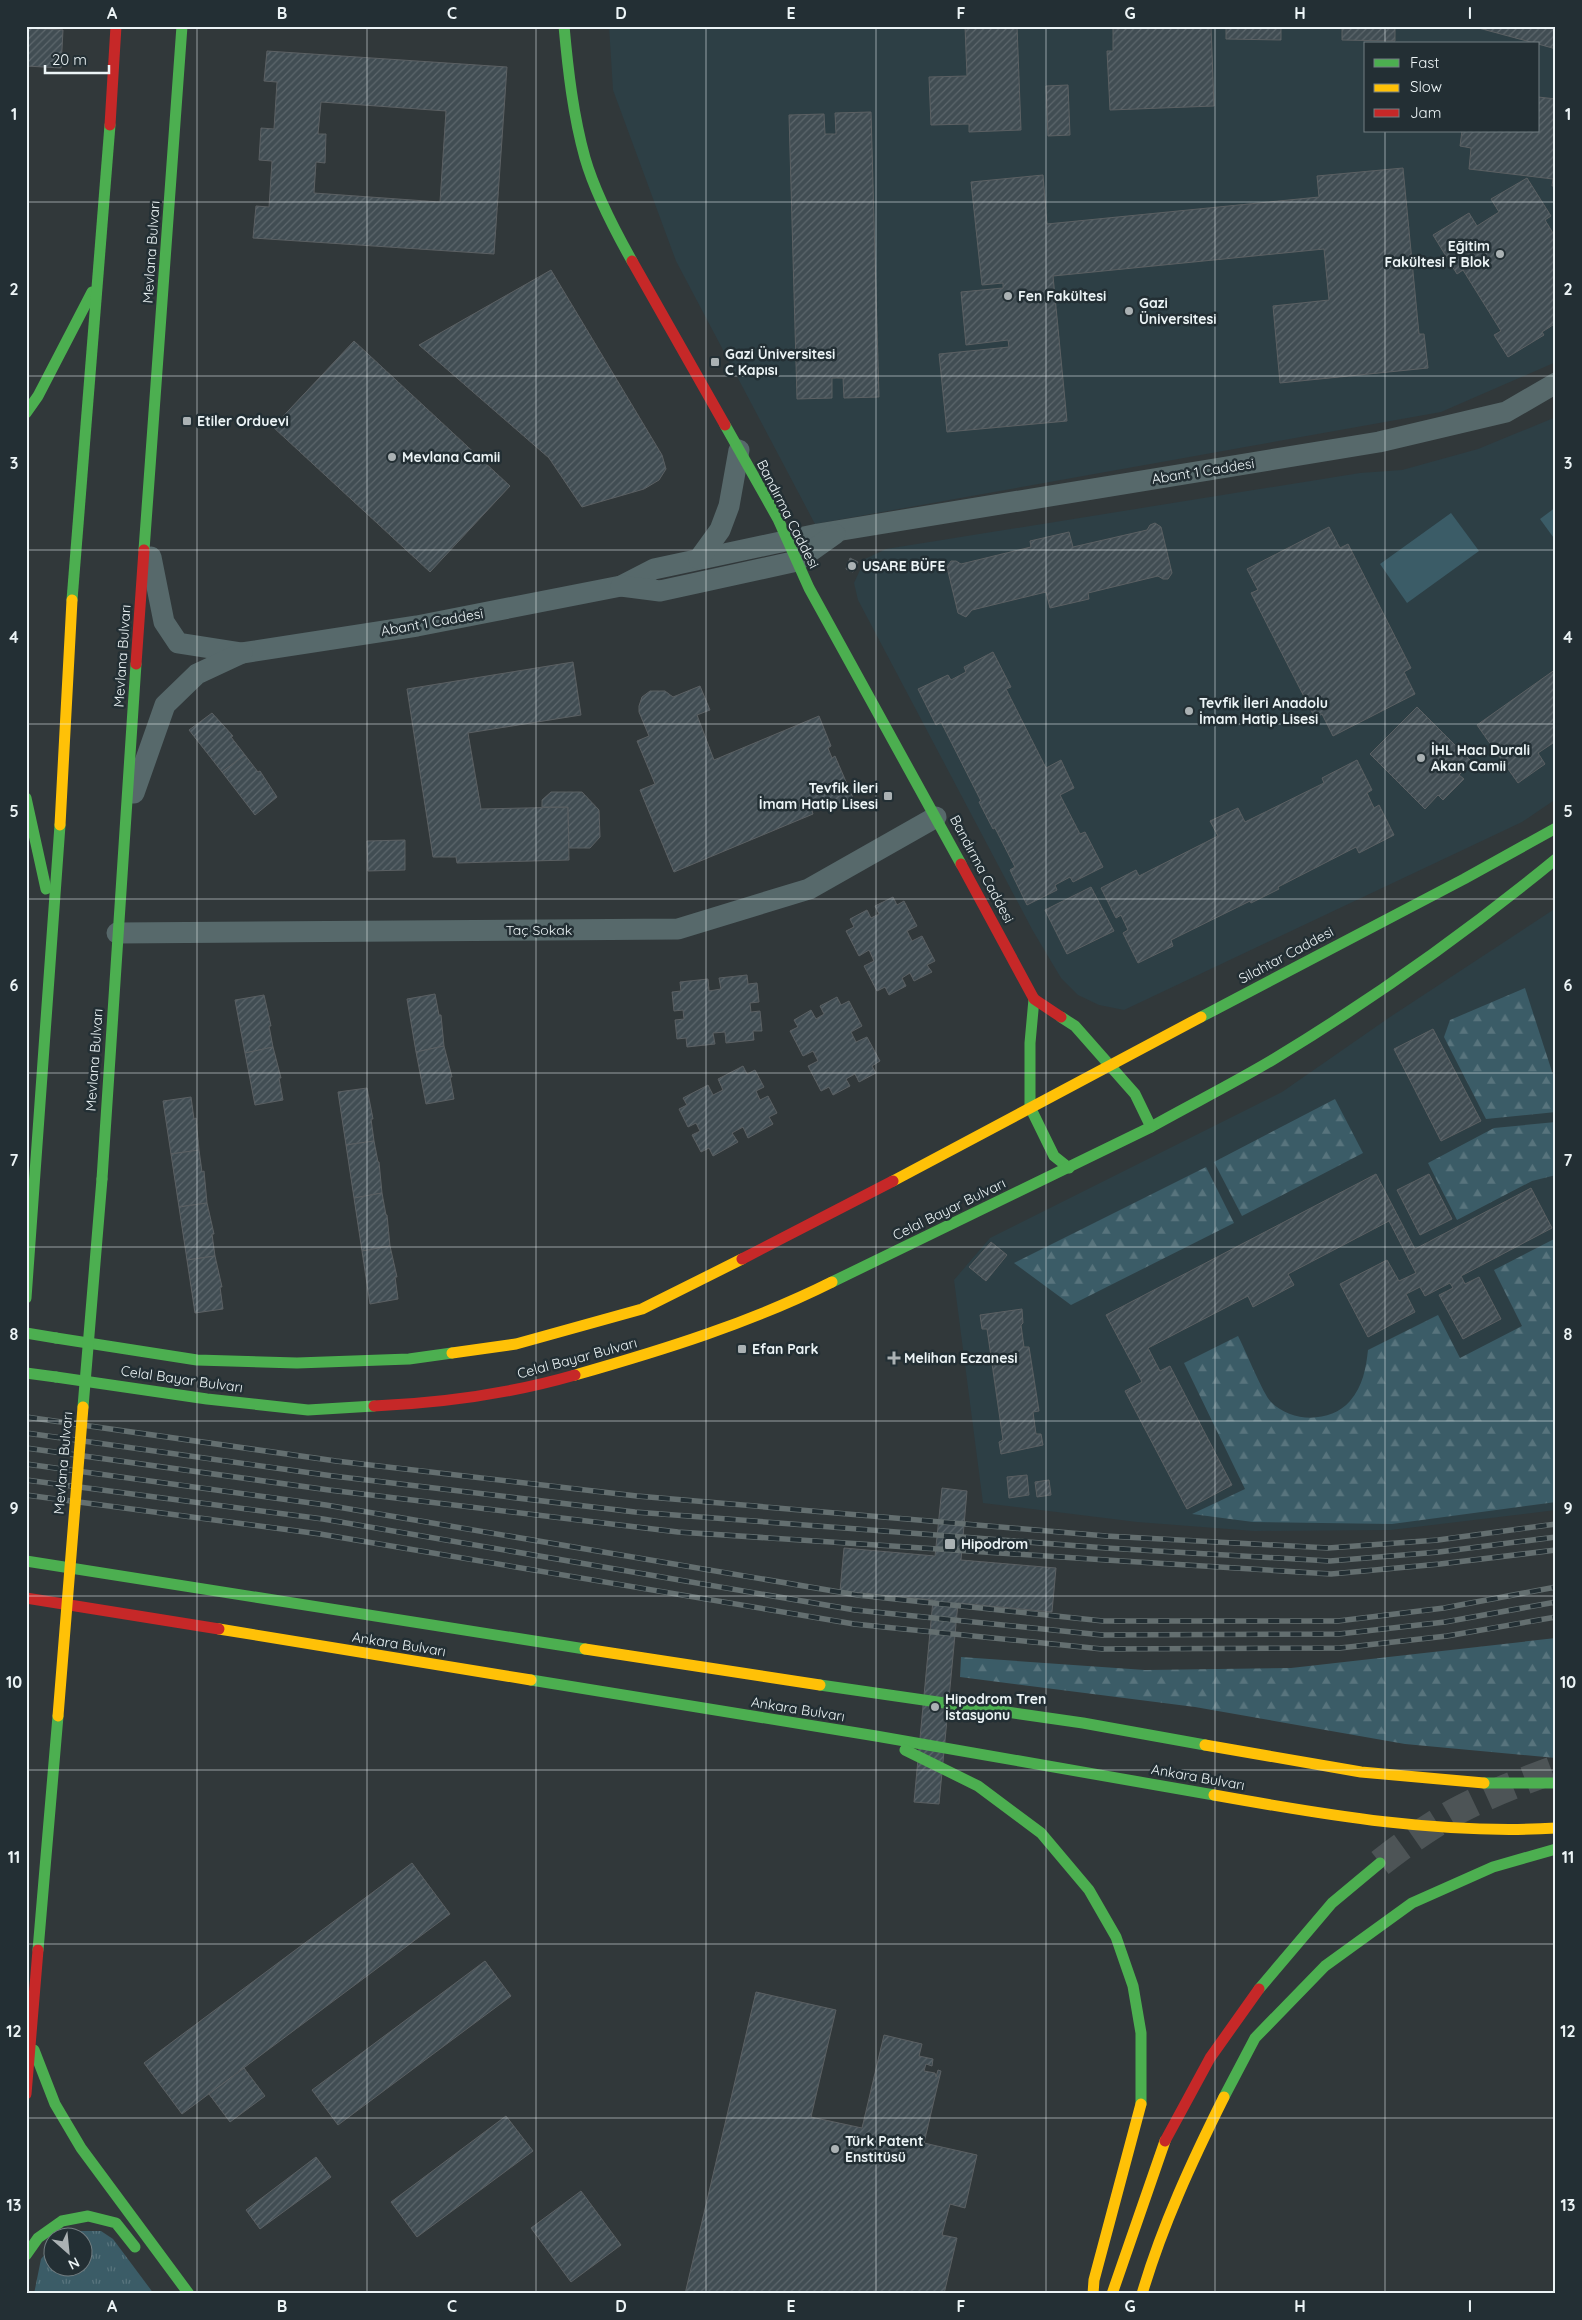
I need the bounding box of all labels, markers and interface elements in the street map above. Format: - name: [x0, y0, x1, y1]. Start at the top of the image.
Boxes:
- text: A: [107, 3, 118, 23]
- text: B: [277, 3, 287, 23]
- text: C: [447, 3, 457, 23]
- text: D: [615, 3, 627, 23]
- text: E: [786, 3, 796, 23]
- text: F: [957, 3, 966, 23]
- text: G: [1124, 3, 1136, 23]
- text: H: [1294, 3, 1306, 23]
- text: I: [1468, 3, 1472, 23]
- scale bar: [45, 42, 109, 74]
- legend: [1364, 42, 1540, 132]
- text: 20 m: [52, 50, 87, 69]
- text: Fast: [1410, 53, 1439, 72]
- text: Slow: [1410, 77, 1442, 96]
- text: Jam: [1410, 103, 1441, 122]
- text: 1: [11, 104, 17, 124]
- text: 1: [1565, 104, 1571, 124]
- street label: Mevlana Bulvarı: [138, 200, 164, 304]
- place label: Eğitim Fakültesi F Blok: [1385, 237, 1490, 271]
- marker: Eğitim Fakültesi F Blok: [1494, 248, 1506, 260]
- text: 2: [9, 279, 19, 299]
- text: 2: [1563, 279, 1573, 299]
- place label: Fen Fakültesi: [1018, 287, 1106, 305]
- marker: Fen Fakültesi: [1002, 290, 1014, 302]
- place label: Gazi Üniversitesi: [1139, 294, 1217, 328]
- marker: Gazi Üniversitesi: [1123, 305, 1135, 317]
- place label: Gazi Üniversitesi C Kapısı: [725, 345, 835, 379]
- marker: Gazi Üniversitesi C Kapısı: [709, 356, 721, 368]
- place label: Etiler Orduevi: [197, 412, 289, 430]
- marker: Etiler Orduevi: [181, 415, 193, 427]
- place label: Mevlana Camii: [402, 448, 500, 466]
- marker: Mevlana Camii: [386, 451, 398, 463]
- text: 3: [10, 453, 18, 473]
- text: 3: [1564, 453, 1572, 473]
- street label: Abant 1 Caddesi: [1150, 454, 1256, 488]
- street label: Bandırma Caddesi: [753, 457, 823, 571]
- place label: USARE BÜFE: [862, 557, 946, 575]
- marker: USARE BÜFE: [846, 560, 858, 572]
- street label: Mevlana Bulvarı: [109, 604, 135, 708]
- street label: Abant 1 Caddesi: [379, 604, 485, 640]
- text: 4: [9, 627, 19, 647]
- text: 4: [1563, 627, 1573, 647]
- place label: Tevfik İleri Anadolu İmam Hatip Lisesi: [1199, 694, 1328, 728]
- marker: Tevfik İleri Anadolu İmam Hatip Lisesi: [1183, 705, 1195, 717]
- place label: İHL Hacı Durali Akan Camii: [1431, 741, 1530, 775]
- marker: İHL Hacı Durali Akan Camii: [1415, 752, 1427, 764]
- place label: Tevfik İleri İmam Hatip Lisesi: [759, 779, 878, 813]
- marker: Tevfik İleri İmam Hatip Lisesi: [882, 790, 894, 802]
- text: 5: [9, 801, 19, 821]
- text: 5: [1563, 801, 1573, 821]
- street label: Bandırma Caddesi: [946, 812, 1018, 926]
- street label: Taç Sokak: [506, 921, 572, 939]
- street label: Silahtar Caddesi: [1235, 922, 1337, 988]
- text: 6: [10, 975, 19, 995]
- text: 6: [1564, 975, 1573, 995]
- street label: Mevlana Bulvarı: [81, 1008, 107, 1112]
- text: 7: [10, 1150, 19, 1170]
- text: 7: [1564, 1150, 1573, 1170]
- street label: Celal Bayar Bulvarı: [890, 1174, 1008, 1244]
- text: 8: [10, 1324, 19, 1344]
- text: 8: [1564, 1324, 1573, 1344]
- street label: Celal Bayar Bulvarı: [515, 1333, 639, 1383]
- place label: Efan Park: [752, 1340, 818, 1358]
- marker: Efan Park: [736, 1343, 748, 1355]
- place label: Melihan Eczanesi: [904, 1349, 1018, 1367]
- marker: Melihan Eczanesi: [888, 1352, 900, 1364]
- street label: Celal Bayar Bulvarı: [120, 1362, 244, 1396]
- street label: Mevlana Bulvarı: [50, 1411, 76, 1515]
- text: 9: [9, 1498, 19, 1518]
- text: 9: [1563, 1498, 1573, 1518]
- place label: Hipodrom: [961, 1535, 1028, 1553]
- marker: Hipodrom: [943, 1537, 957, 1551]
- street label: Ankara Bulvarı: [351, 1628, 447, 1660]
- text: 10: [6, 1672, 22, 1692]
- text: 10: [1560, 1672, 1576, 1692]
- place label: Hipodrom Tren İstasyonu: [945, 1690, 1046, 1724]
- street label: Ankara Bulvarı: [750, 1693, 846, 1725]
- marker: Hipodrom Tren İstasyonu: [929, 1701, 941, 1713]
- street label: Ankara Bulvarı: [1150, 1760, 1246, 1794]
- text: 11: [8, 1847, 20, 1867]
- text: 11: [1562, 1847, 1574, 1867]
- text: 12: [6, 2021, 22, 2041]
- text: 12: [1560, 2021, 1576, 2041]
- place label: Türk Patent Enstitüsü: [845, 2132, 924, 2166]
- marker: Türk Patent Enstitüsü: [829, 2143, 841, 2155]
- text: 13: [7, 2195, 21, 2215]
- text: 13: [1561, 2195, 1575, 2215]
- north arrow: [42, 2228, 92, 2278]
- text: N: [65, 2253, 83, 2274]
- text: A: [107, 2296, 118, 2316]
- text: B: [277, 2296, 287, 2316]
- text: C: [447, 2296, 457, 2316]
- text: D: [615, 2296, 627, 2316]
- text: E: [786, 2296, 796, 2316]
- text: F: [957, 2296, 966, 2316]
- text: G: [1124, 2296, 1136, 2316]
- text: H: [1294, 2296, 1306, 2316]
- text: I: [1468, 2296, 1472, 2316]

